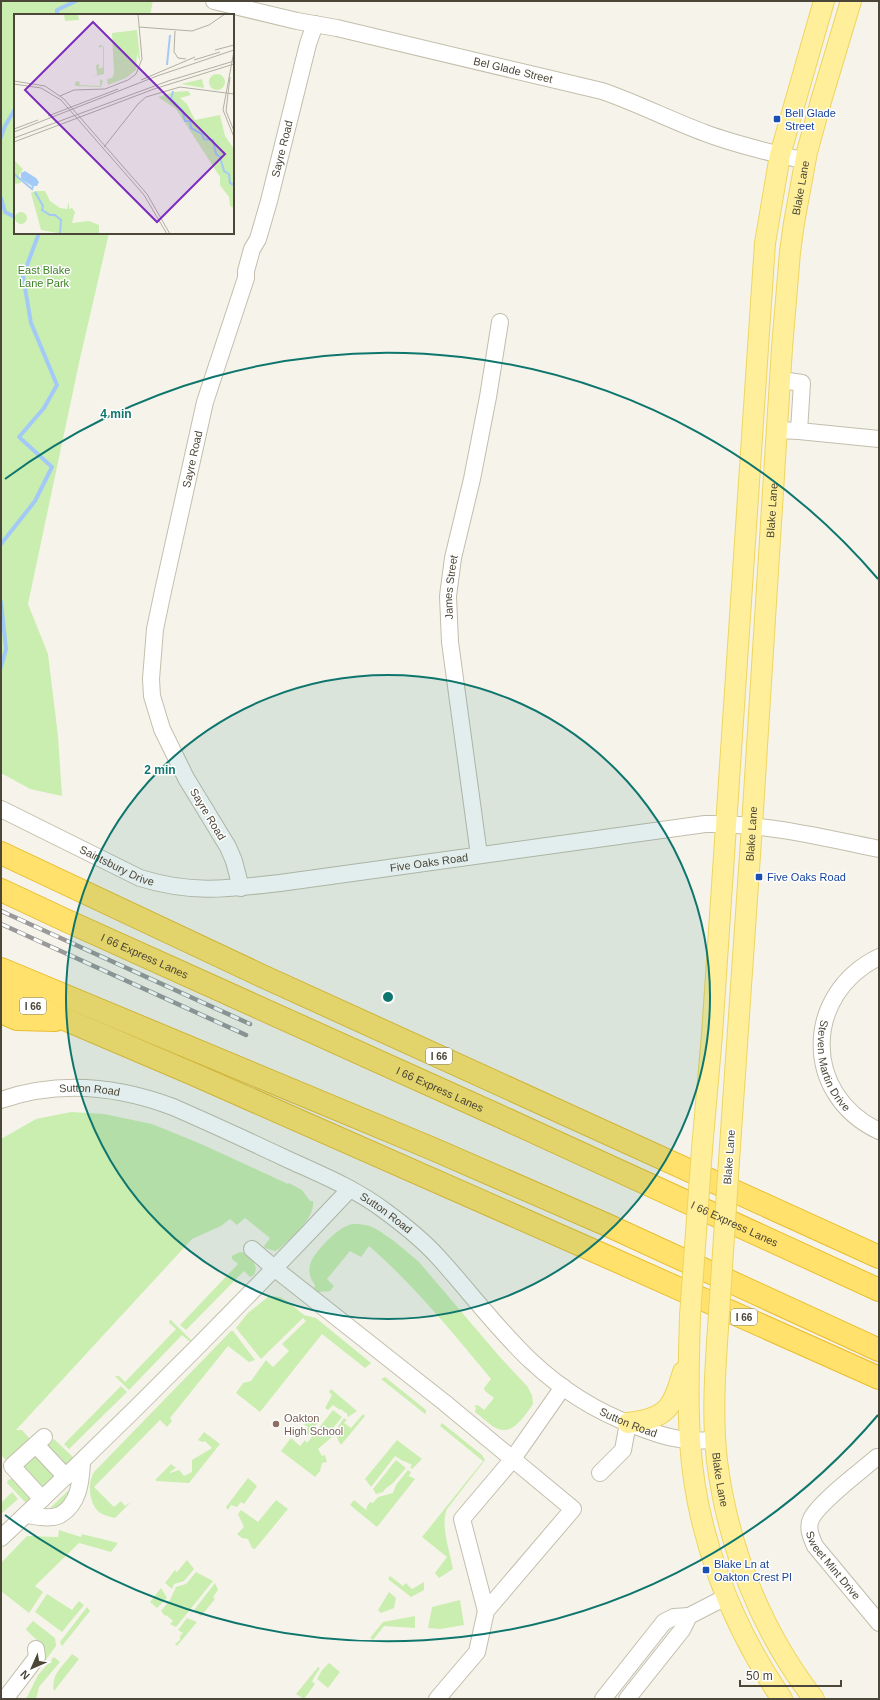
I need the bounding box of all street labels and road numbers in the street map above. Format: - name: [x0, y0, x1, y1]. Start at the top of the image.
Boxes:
- street label: Bel Glade Street: [472, 55, 554, 85]
- street label: Sayre Road: [269, 119, 295, 178]
- street label: Blake Lane: [790, 160, 811, 216]
- street label: Sayre Road: [180, 429, 204, 489]
- street label: Blake Lane: [764, 483, 780, 538]
- street label: James Street: [442, 554, 460, 620]
- street label: Sayre Road: [188, 786, 228, 842]
- street label: Blake Lane: [744, 806, 759, 862]
- street label: Saintsbury Drive: [78, 843, 155, 888]
- street label: Five Oaks Road: [389, 851, 469, 874]
- street label: I 66 Express Lanes: [99, 931, 190, 981]
- road number: I 66: [20, 998, 46, 1014]
- street label: Steven Martin Drive: [816, 1019, 853, 1114]
- road number: I 66: [426, 1048, 452, 1064]
- street label: I 66 Express Lanes: [394, 1064, 486, 1114]
- street label: Sutton Road: [59, 1082, 121, 1098]
- street label: Blake Lane: [721, 1129, 737, 1185]
- street label: Sutton Road: [358, 1190, 414, 1236]
- street label: I 66 Express Lanes: [689, 1199, 780, 1249]
- road number: I 66: [731, 1309, 757, 1325]
- street label: Sutton Road: [598, 1405, 659, 1439]
- street label: Blake Lane: [710, 1452, 731, 1508]
- street label: Sweet Mint Drive: [804, 1530, 863, 1602]

